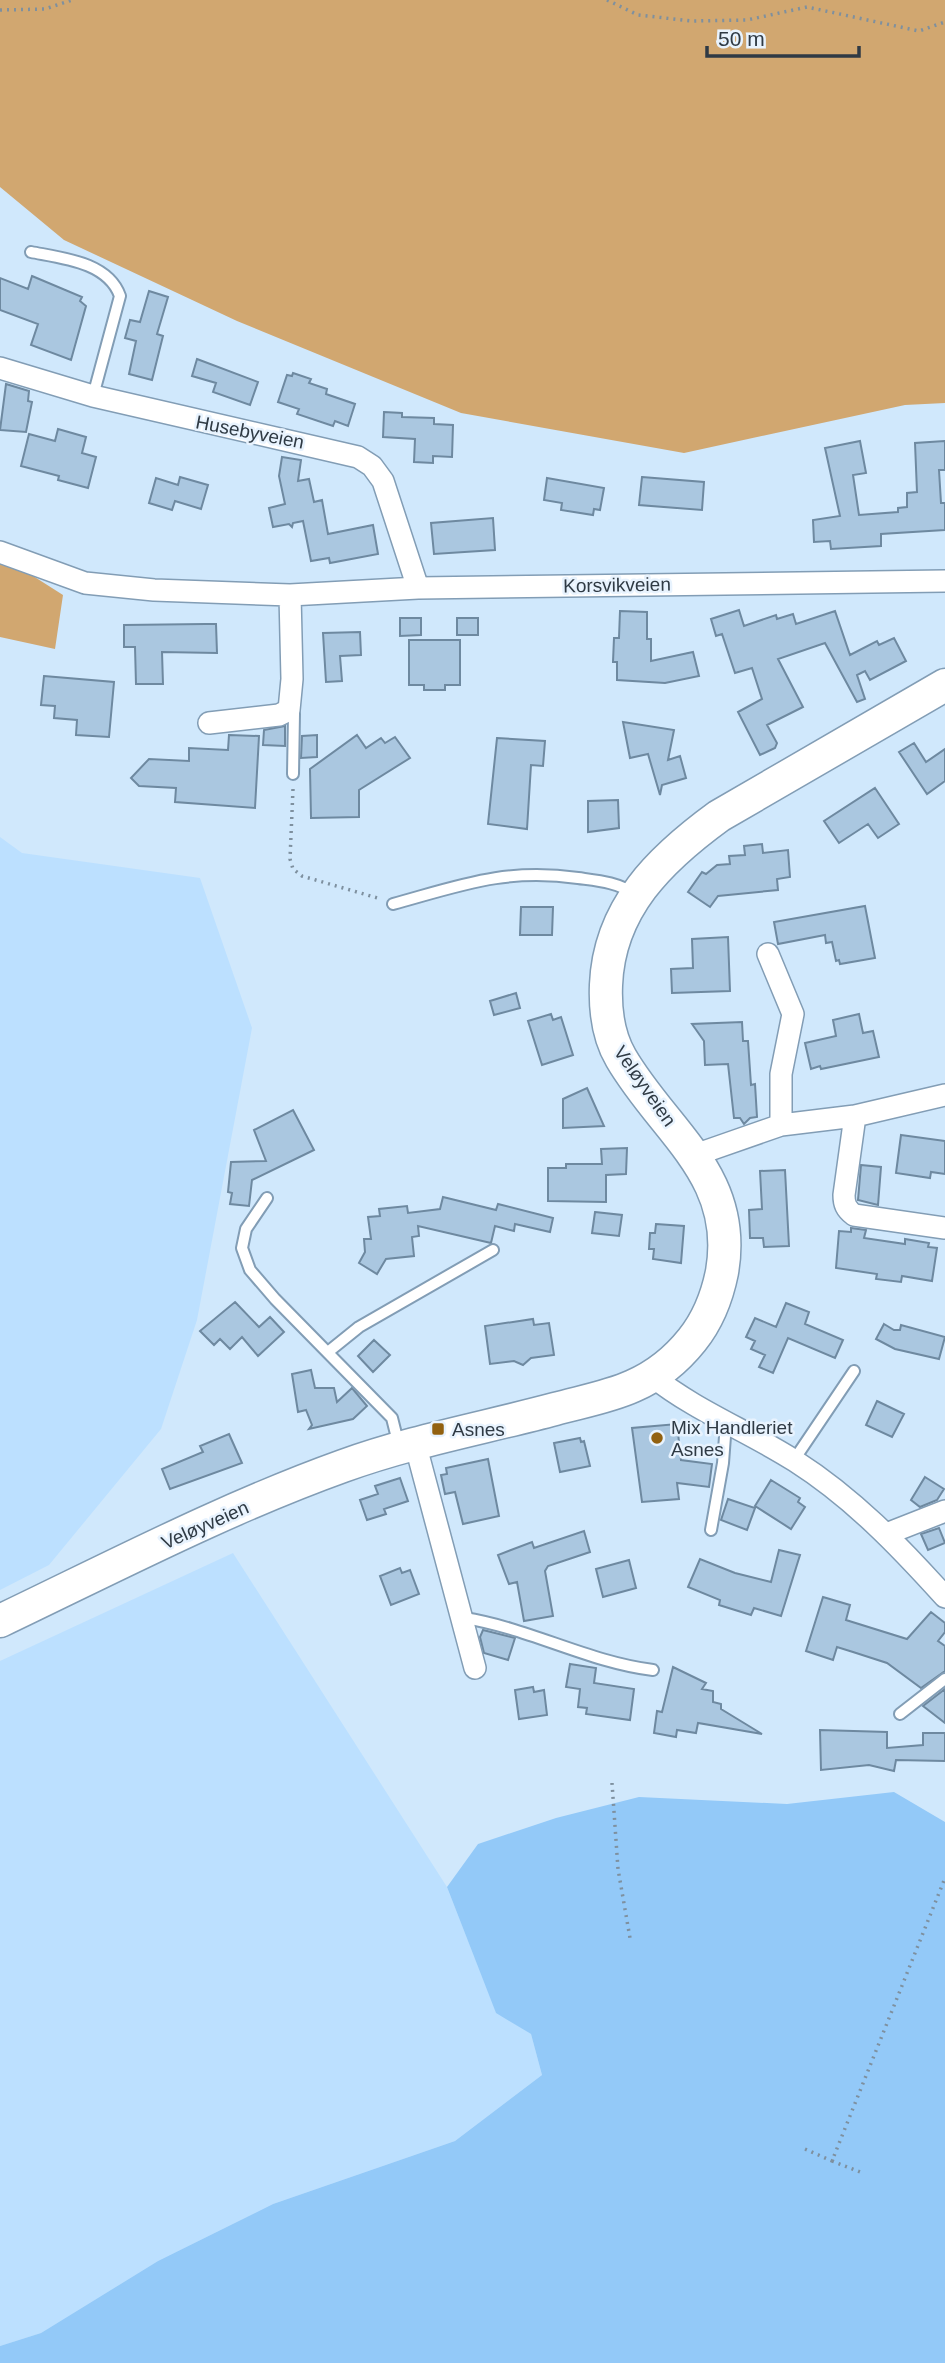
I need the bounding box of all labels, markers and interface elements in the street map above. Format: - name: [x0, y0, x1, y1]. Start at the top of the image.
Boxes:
- scale bar: [707, 14, 859, 58]
- text: 50 m: [718, 27, 765, 50]
- street label: Husebyveien: [194, 411, 306, 453]
- street label: Korsvikveien: [563, 574, 671, 596]
- street label: Veløyveien: [610, 1042, 680, 1130]
- place label: Mix Handleriet Asnes: [671, 1417, 793, 1460]
- place label: Asnes: [452, 1419, 505, 1440]
- marker: Asnes: [430, 1421, 446, 1437]
- marker: Mix Handleriet Asnes: [649, 1430, 665, 1446]
- street label: Veløyveien: [158, 1497, 252, 1553]

